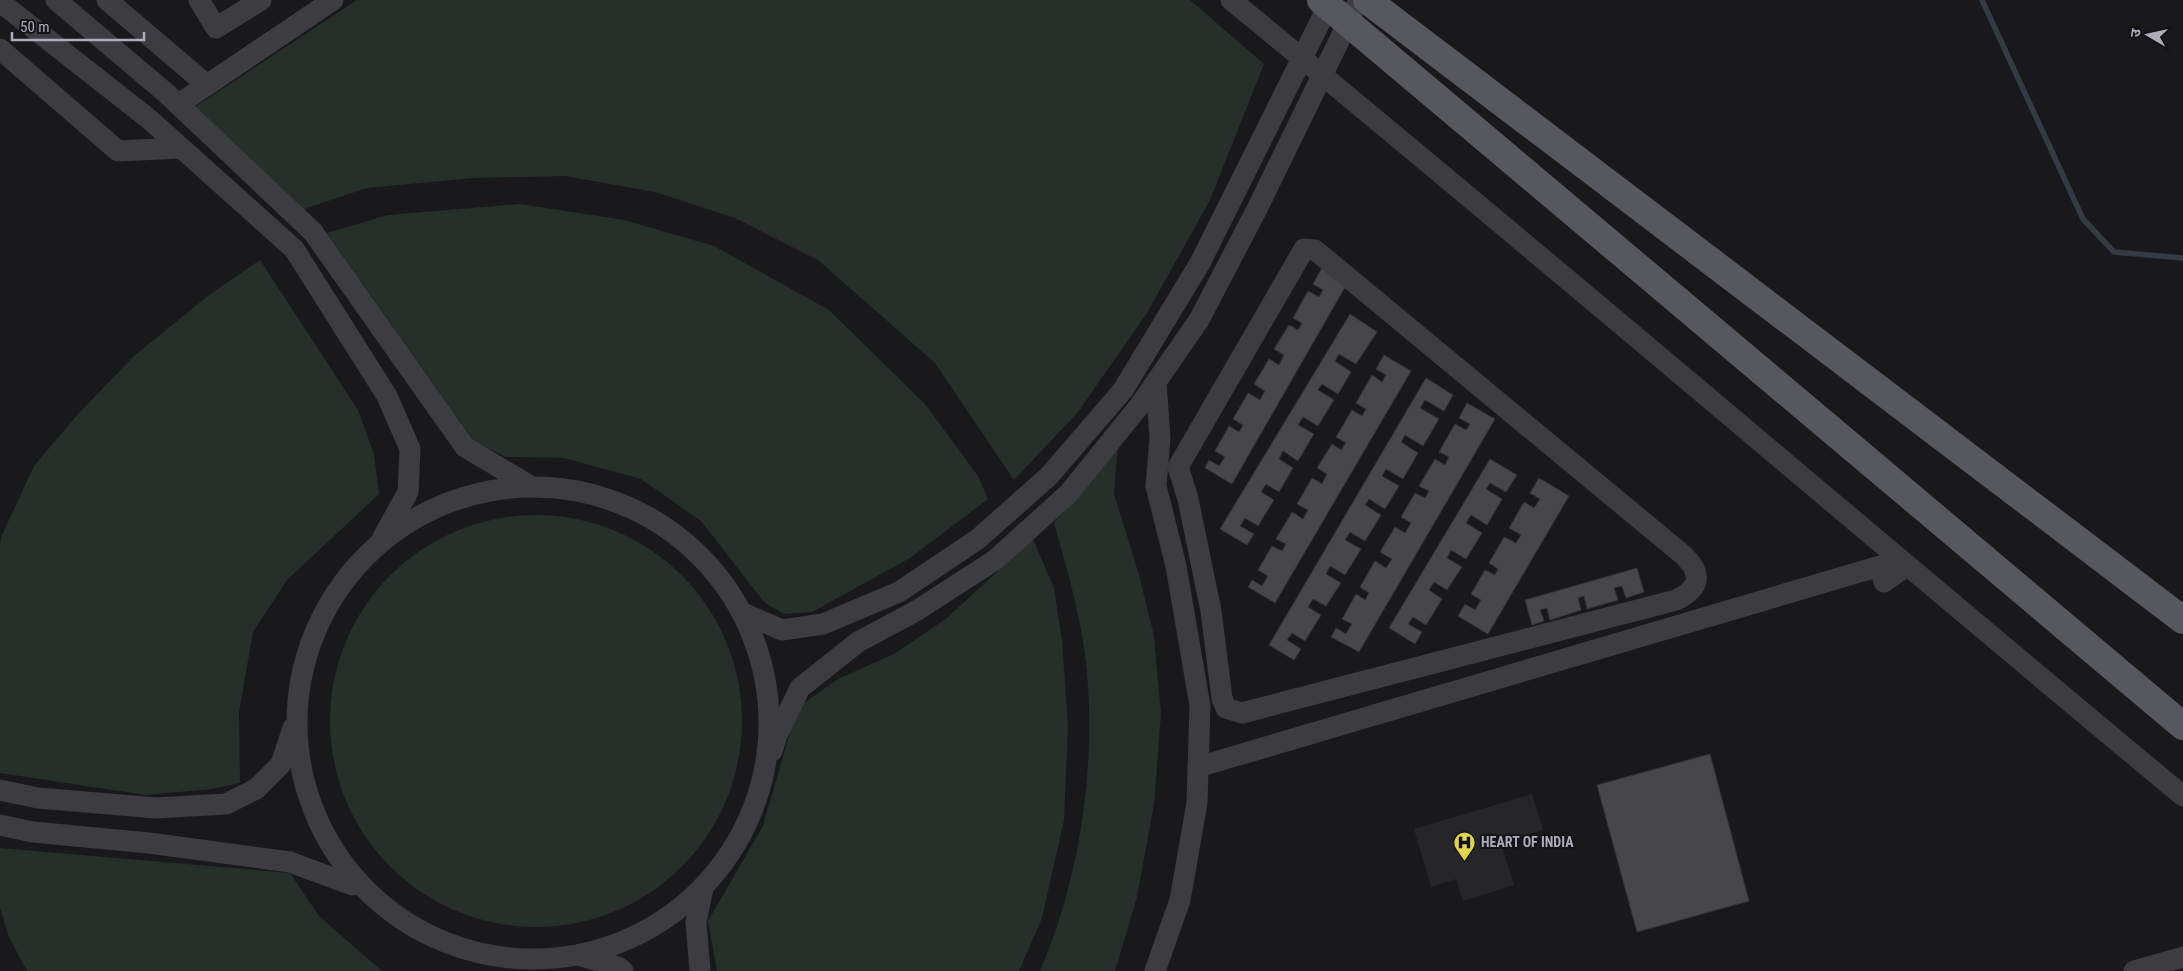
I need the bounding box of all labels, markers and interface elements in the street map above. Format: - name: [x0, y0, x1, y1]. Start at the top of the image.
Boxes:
- scale bar: [12, 10, 145, 42]
- north arrow: [2123, 10, 2173, 60]
- text: 50 m: [20, 18, 50, 36]
- text: उ: [2127, 27, 2144, 38]
- hospital icon: HEART OF INDIA: [1453, 830, 1477, 861]
- place label: HEART OF INDIA: [1481, 834, 1574, 850]

